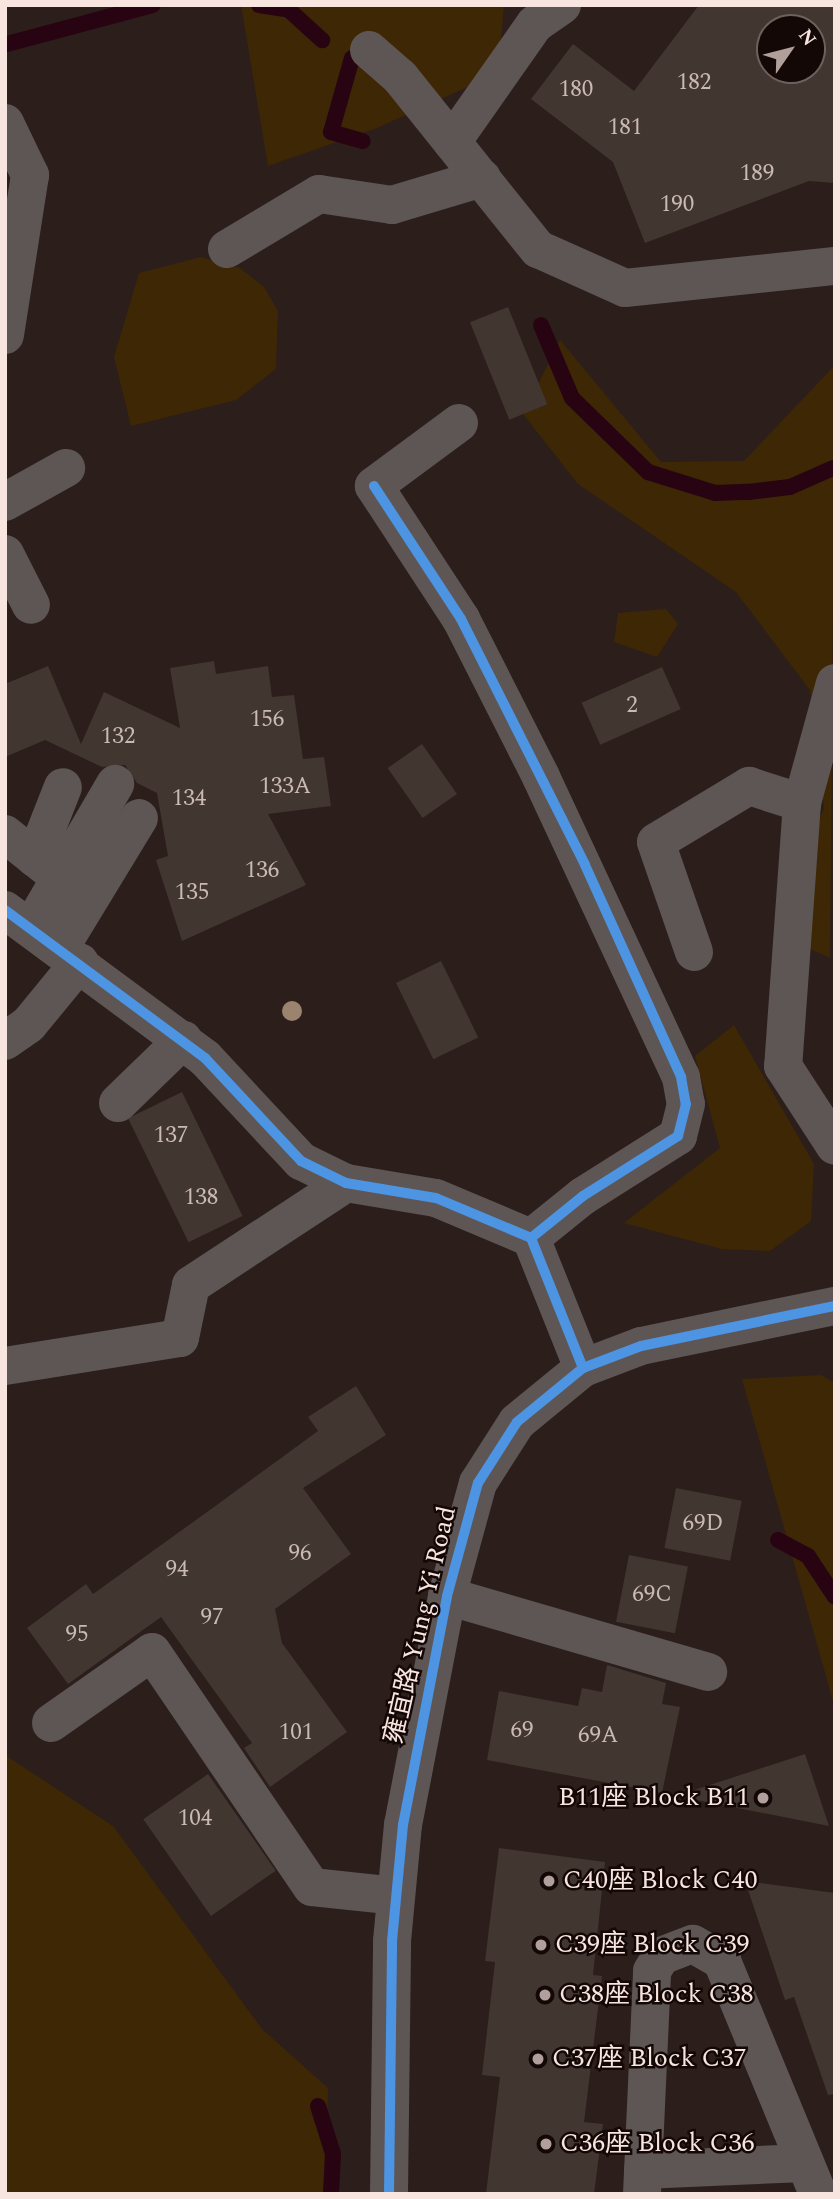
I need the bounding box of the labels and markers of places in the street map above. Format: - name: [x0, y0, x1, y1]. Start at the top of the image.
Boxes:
- place label: B11座 Block B11: [558, 1782, 749, 1814]
- marker: B11座 Block B11: [755, 1790, 771, 1806]
- place label: C40座 Block C40: [563, 1865, 757, 1897]
- marker: C40座 Block C40: [541, 1873, 557, 1889]
- place label: C39座 Block C39: [555, 1929, 749, 1961]
- marker: C39座 Block C39: [533, 1937, 549, 1953]
- place label: C38座 Block C38: [559, 1979, 753, 2011]
- marker: C38座 Block C38: [537, 1987, 553, 2003]
- place label: C37座 Block C37: [552, 2043, 746, 2075]
- marker: C37座 Block C37: [530, 2051, 546, 2067]
- place label: C36座 Block C36: [560, 2128, 754, 2160]
- marker: C36座 Block C36: [538, 2136, 554, 2152]

